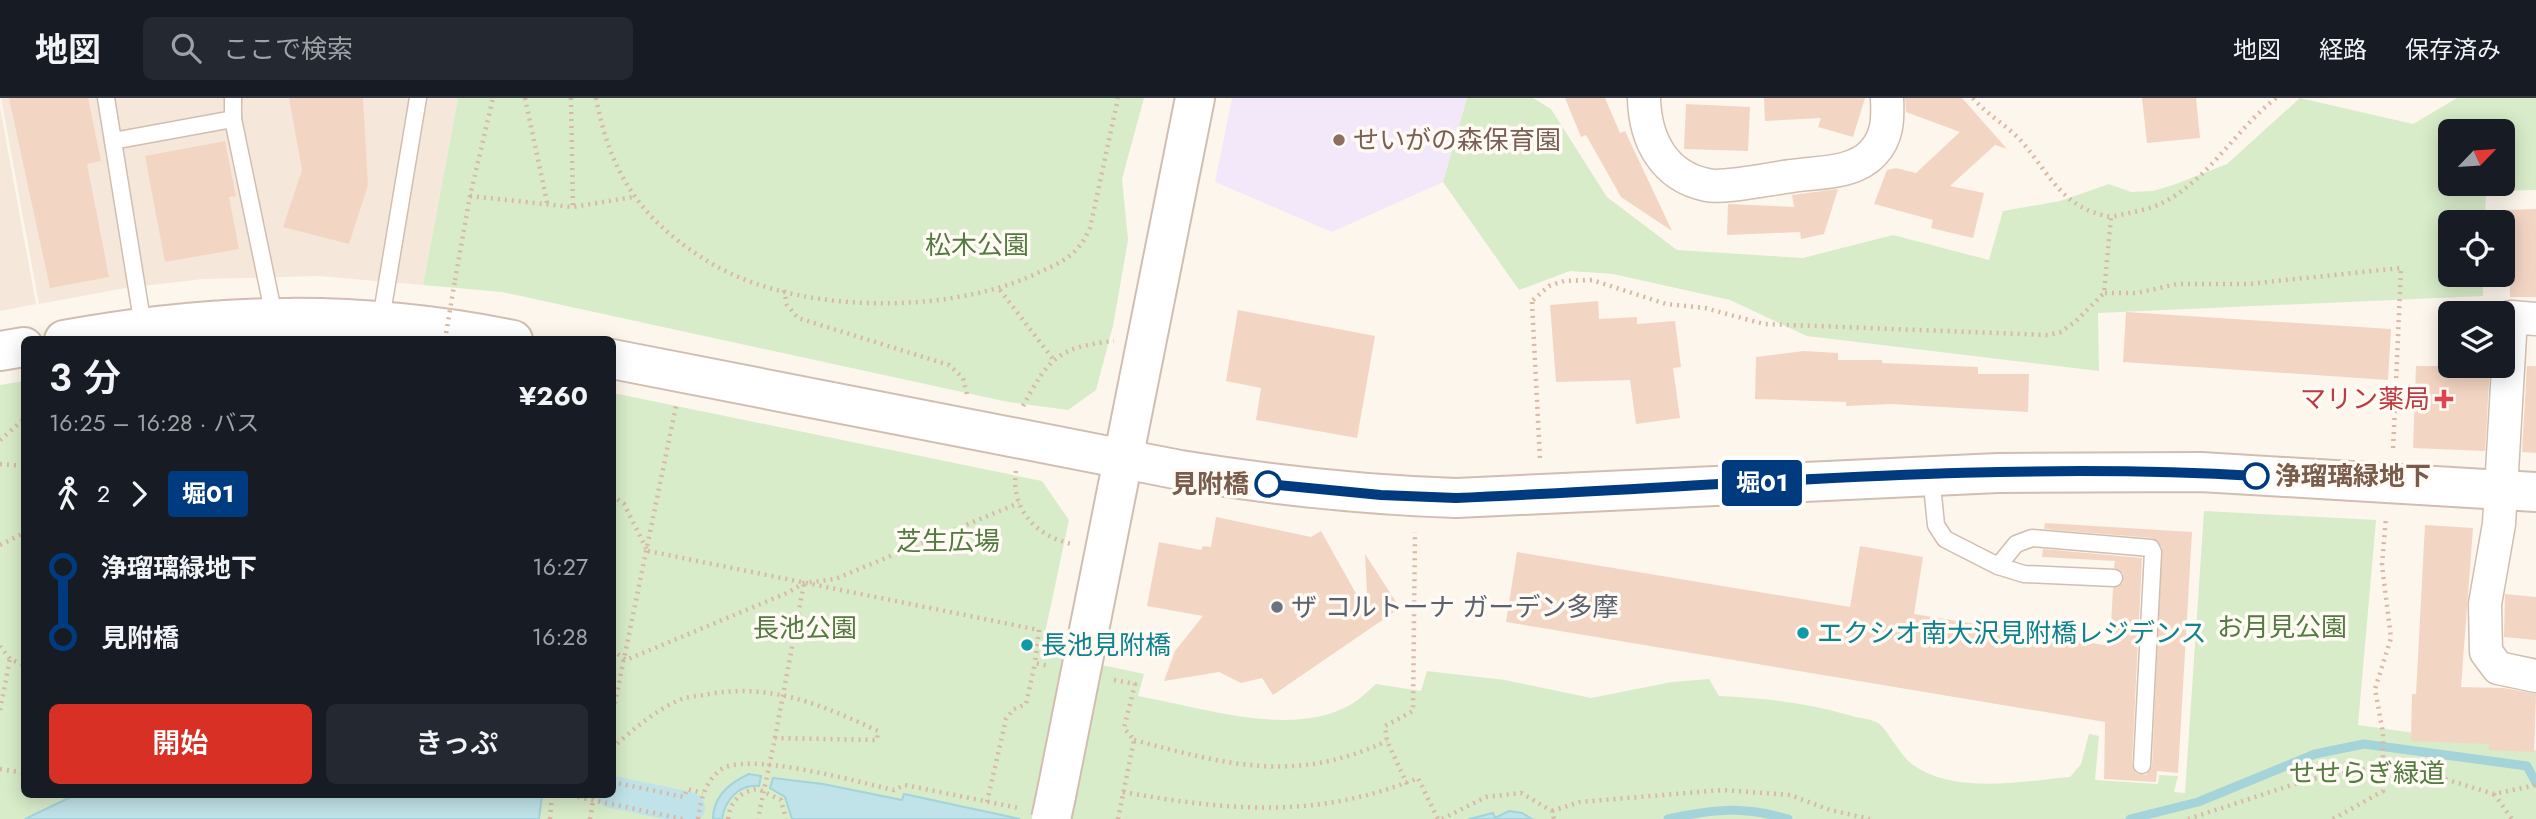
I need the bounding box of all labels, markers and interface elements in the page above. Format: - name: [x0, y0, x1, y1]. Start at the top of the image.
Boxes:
- search box: [143, 17, 633, 80]
- text: 地図: [35, 26, 101, 73]
- icon: search: [167, 29, 205, 67]
- text: ここで検索: [223, 30, 353, 68]
- text: 地図: [2233, 32, 2281, 67]
- text: 経路: [2319, 32, 2367, 67]
- text: 保存済み: [2405, 32, 2501, 67]
- north arrow: [2438, 119, 2515, 196]
- map controls: [2438, 119, 2515, 378]
- place label: せいがの森保育園: [1353, 121, 1561, 159]
- marker: せいがの森保育園: [1331, 132, 1347, 148]
- button: locate: [2438, 210, 2515, 287]
- park label: 松木公園: [925, 226, 1029, 264]
- button: layers: [2438, 301, 2515, 378]
- text: 3 分: [49, 350, 121, 405]
- text: ¥260: [519, 377, 588, 415]
- place label: マリン薬局: [2300, 380, 2430, 418]
- marker: マリン薬局: [2436, 391, 2452, 407]
- text: 16:25 – 16:28 · バス: [49, 406, 259, 440]
- place label: 浄瑠璃緑地下: [2275, 457, 2431, 495]
- line badge: 堀01: [1722, 460, 1802, 506]
- marker: 浄瑠璃緑地下: [2243, 463, 2269, 489]
- place label: 見附橋: [1171, 465, 1249, 503]
- text: 堀01: [1736, 465, 1788, 500]
- marker: 見附橋: [1255, 471, 1281, 497]
- icon: walk: [49, 475, 87, 513]
- icon: forward: [120, 475, 158, 513]
- text: 堀01: [182, 476, 234, 511]
- text: 2: [97, 477, 110, 511]
- park label: 芝生広場: [896, 522, 1000, 560]
- text: 浄瑠璃緑地下: [101, 549, 257, 587]
- text: 16:27: [532, 550, 588, 584]
- place label: ザ コルトーナ ガーデン多摩: [1291, 588, 1619, 626]
- marker: ザ コルトーナ ガーデン多摩: [1269, 599, 1285, 615]
- park label: お月見公園: [2217, 608, 2347, 646]
- park label: 長池公園: [753, 609, 857, 647]
- place label: エクシオ南大沢見附橋レジデンス: [1817, 614, 2206, 652]
- text: 見附橋: [101, 619, 179, 657]
- text: 16:28: [532, 620, 588, 654]
- marker: エクシオ南大沢見附橋レジデンス: [1795, 625, 1811, 641]
- place label: 長池見附橋: [1041, 626, 1171, 664]
- marker: 長池見附橋: [1019, 637, 1035, 653]
- button: 開始: [49, 704, 312, 784]
- button: きっぷ: [326, 704, 588, 784]
- park label: せせらぎ緑道: [2289, 754, 2445, 792]

